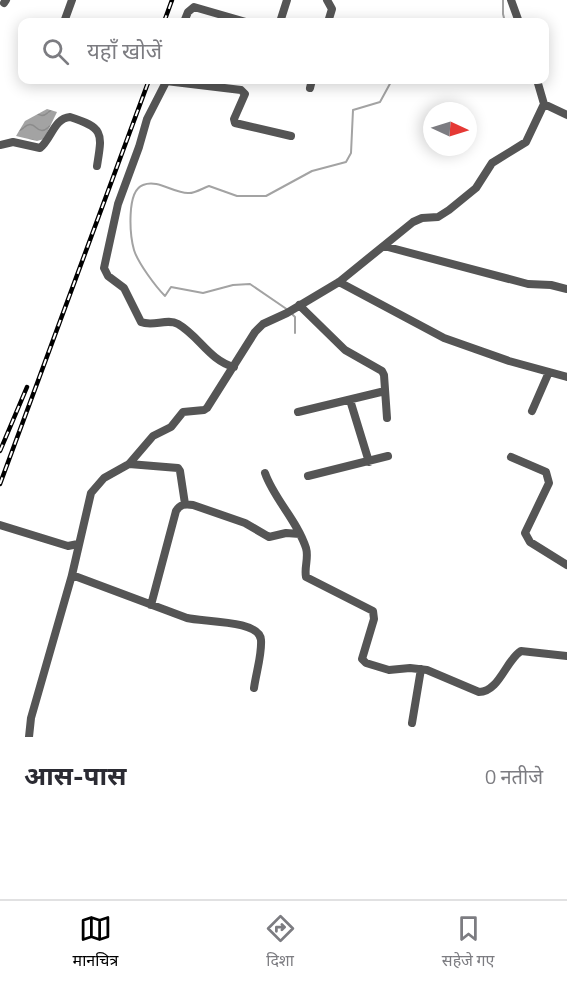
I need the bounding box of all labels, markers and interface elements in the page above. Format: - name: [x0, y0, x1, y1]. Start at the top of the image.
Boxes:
- search box: [18, 18, 549, 84]
- text: यहाँ खोजें: [87, 34, 162, 68]
- icon: search: [39, 35, 72, 68]
- north arrow: [423, 102, 477, 156]
- text: आस-पास: [24, 756, 126, 795]
- text: 0 नतीजे: [485, 761, 543, 792]
- tab: मानचित्र: [73, 912, 118, 973]
- tab: दिशा: [264, 912, 297, 973]
- tab: सहेजे गए: [442, 912, 494, 973]

